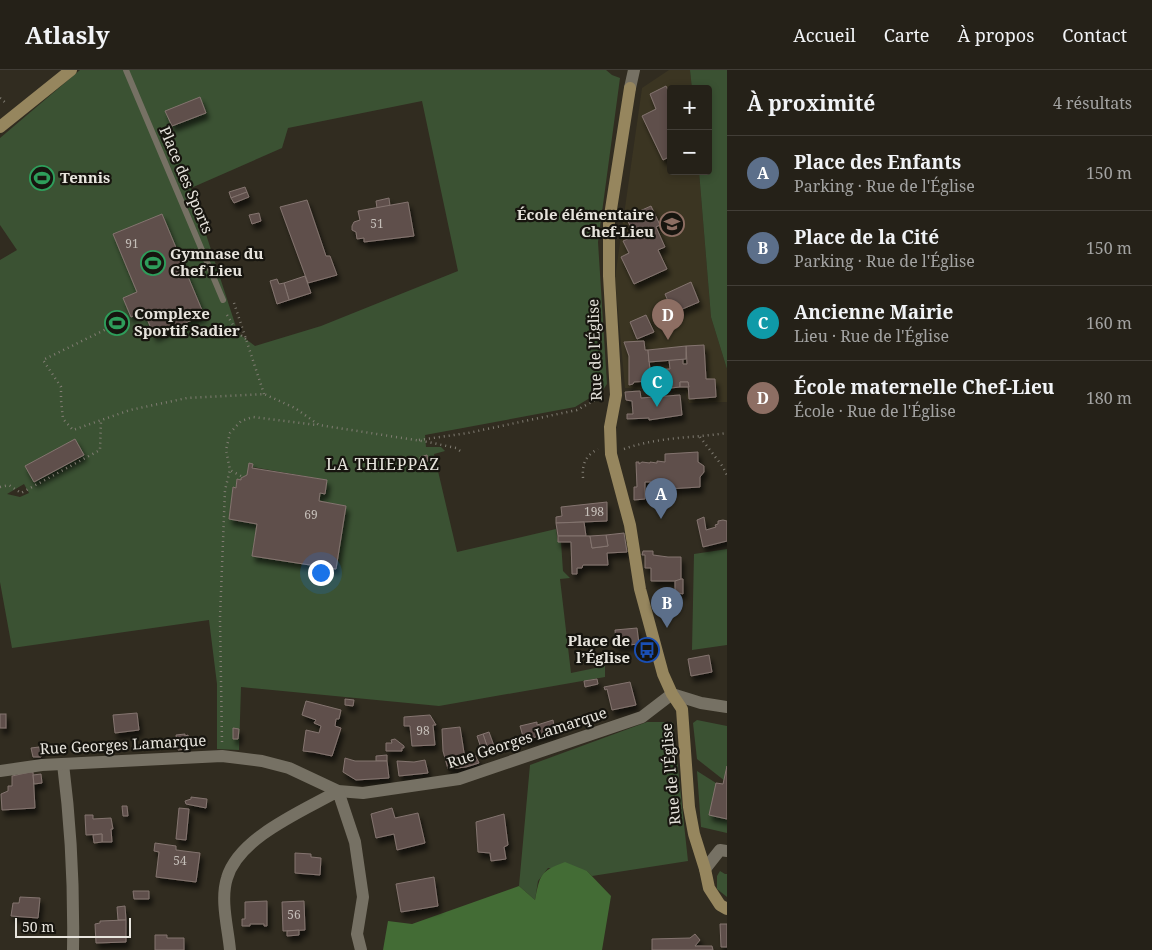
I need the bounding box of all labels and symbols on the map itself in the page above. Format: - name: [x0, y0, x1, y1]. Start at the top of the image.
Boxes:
- street label: Place des Sports: [155, 123, 219, 236]
- sports icon: Tennis: [29, 165, 55, 191]
- place label: Tennis: [60, 167, 110, 187]
- place label: École élémentaire Chef-Lieu: [517, 204, 654, 241]
- school or university icon: École élémentaire Chef-Lieu: [659, 211, 685, 237]
- house number: 51: [370, 215, 384, 232]
- house number: 91: [125, 235, 139, 252]
- place label: Gymnase du Chef Lieu: [170, 243, 263, 280]
- sports icon: Gymnase du Chef Lieu: [140, 250, 166, 276]
- street label: Rue de l'Église: [582, 299, 606, 401]
- pin: D: [652, 299, 684, 340]
- place label: Complexe Sportif Sadier: [134, 303, 240, 340]
- sports icon: Complexe Sportif Sadier: [104, 310, 130, 336]
- pin: C: [641, 366, 673, 407]
- district label: LA THIEPPAZ: [326, 453, 440, 475]
- pin: A: [645, 478, 677, 519]
- house number: 198: [584, 503, 604, 520]
- house number: 69: [304, 506, 318, 523]
- your location: [308, 560, 334, 586]
- pin: B: [651, 587, 683, 628]
- place label: Place de l’Église: [567, 630, 630, 667]
- bus stop icon: Place de l’Église: [634, 637, 660, 663]
- street label: Rue Georges Lamarque: [444, 702, 609, 772]
- house number: 98: [416, 722, 430, 739]
- street label: Rue de l'Église: [656, 722, 684, 826]
- street label: Rue Georges Lamarque: [39, 730, 207, 758]
- house number: 54: [173, 852, 187, 869]
- house number: 56: [287, 906, 301, 923]
- scale bar: [15, 915, 131, 938]

